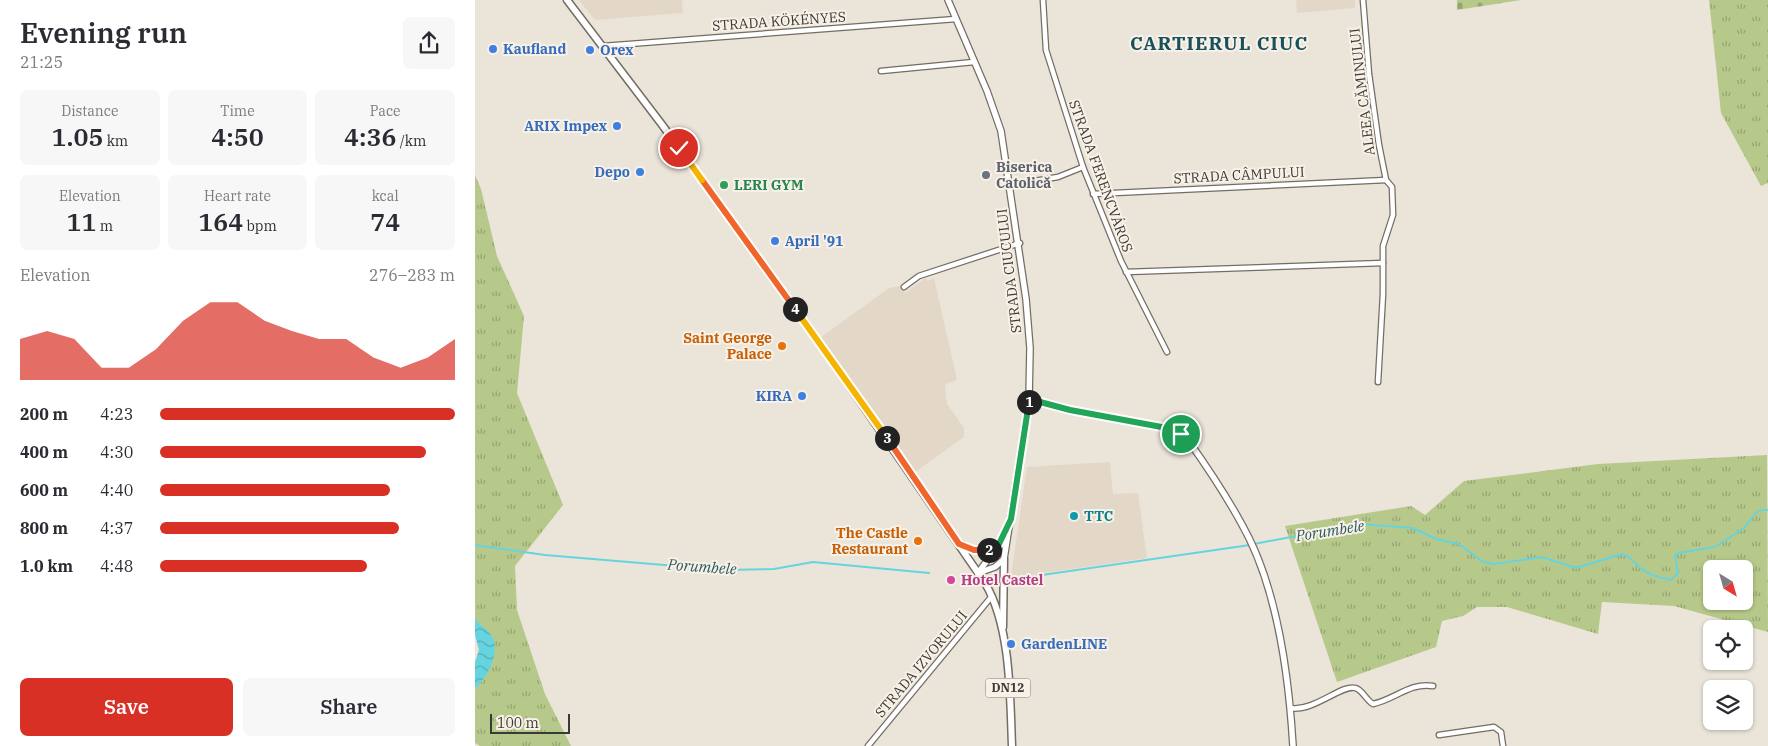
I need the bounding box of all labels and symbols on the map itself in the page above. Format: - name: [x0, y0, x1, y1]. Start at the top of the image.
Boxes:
- street label: STRADA KÖKÉNYES: [711, 6, 847, 35]
- street label: ALEEA CĂMINULUI: [1344, 27, 1379, 157]
- district label: CARTIERUL CIUC: [1130, 31, 1308, 55]
- place label: Kaufland: [503, 40, 566, 58]
- place label: Orex: [600, 41, 634, 59]
- marker: Kaufland: [487, 43, 499, 55]
- marker: Orex: [584, 44, 596, 56]
- street label: STRADA FERENCVÁROS: [1065, 97, 1138, 255]
- place label: ARIX Impex: [524, 117, 608, 135]
- marker: ARIX Impex: [611, 120, 623, 132]
- pin: [658, 127, 700, 169]
- place label: Biserica Catolică: [996, 158, 1053, 192]
- place label: Depo: [594, 163, 630, 181]
- street label: STRADA CÂMPULUI: [1173, 163, 1305, 187]
- marker: Depo: [634, 166, 646, 178]
- marker: Biserica Catolică: [980, 169, 992, 181]
- place label: LERI GYM: [734, 176, 804, 194]
- marker: LERI GYM: [718, 179, 730, 191]
- street label: STRADA CIUCULUI: [992, 208, 1026, 334]
- place label: April '91: [785, 232, 843, 250]
- marker: April '91: [769, 235, 781, 247]
- pin: 4: [783, 296, 807, 322]
- place label: Saint George Palace: [683, 329, 772, 363]
- marker: Saint George Palace: [776, 340, 788, 352]
- place label: KIRA: [756, 387, 792, 405]
- marker: KIRA: [796, 390, 808, 402]
- pin: 1: [1017, 390, 1041, 414]
- pin: [1160, 413, 1202, 455]
- pin: 3: [875, 426, 899, 450]
- place label: TTC: [1084, 507, 1113, 525]
- marker: TTC: [1068, 510, 1080, 522]
- water label: Porumbele: [1293, 516, 1366, 545]
- place label: The Castle Restaurant: [831, 524, 908, 558]
- marker: The Castle Restaurant: [912, 535, 924, 547]
- pin: 2: [977, 538, 1001, 562]
- water label: Porumbele: [666, 555, 737, 578]
- north arrow: [1703, 560, 1753, 610]
- place label: Hotel Castel: [961, 571, 1044, 589]
- marker: Hotel Castel: [945, 574, 957, 586]
- street label: STRADA IZVORULUI: [871, 607, 971, 721]
- place label: GardenLINE: [1021, 635, 1107, 653]
- marker: GardenLINE: [1005, 638, 1017, 650]
- road number: DN12: [985, 678, 1031, 698]
- scale bar: [490, 711, 570, 734]

